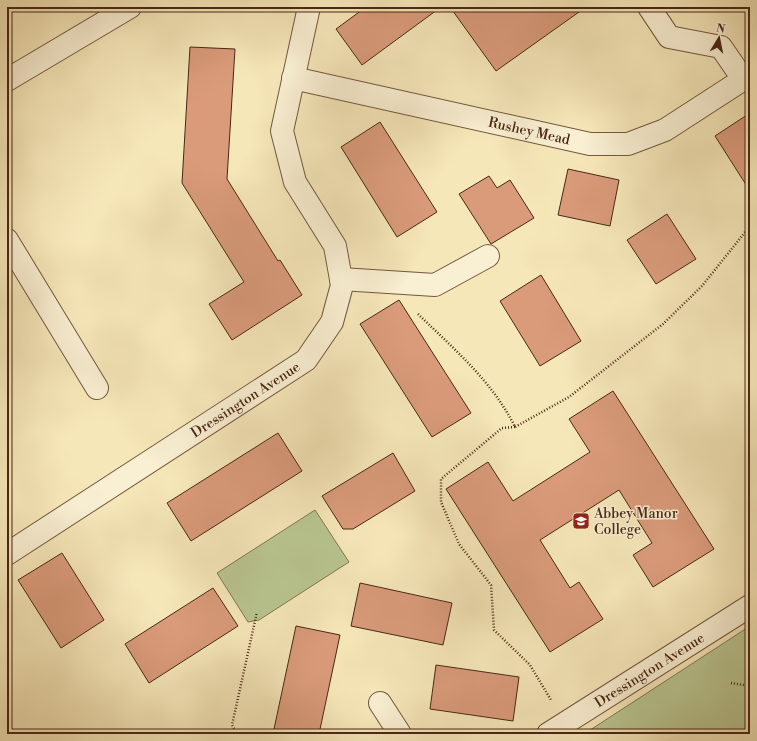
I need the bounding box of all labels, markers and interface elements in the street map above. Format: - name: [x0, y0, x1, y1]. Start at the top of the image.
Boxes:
- north arrow: [699, 18, 739, 58]
- text: N: [715, 21, 726, 37]
- street label: Rushey Mead: [486, 114, 572, 149]
- street label: Dressington Avenue: [188, 358, 304, 442]
- place label: Abbey Manor College: [593, 505, 678, 539]
- school or university icon: Abbey Manor College: [571, 511, 591, 531]
- street label: Dressington Avenue: [592, 629, 708, 712]

